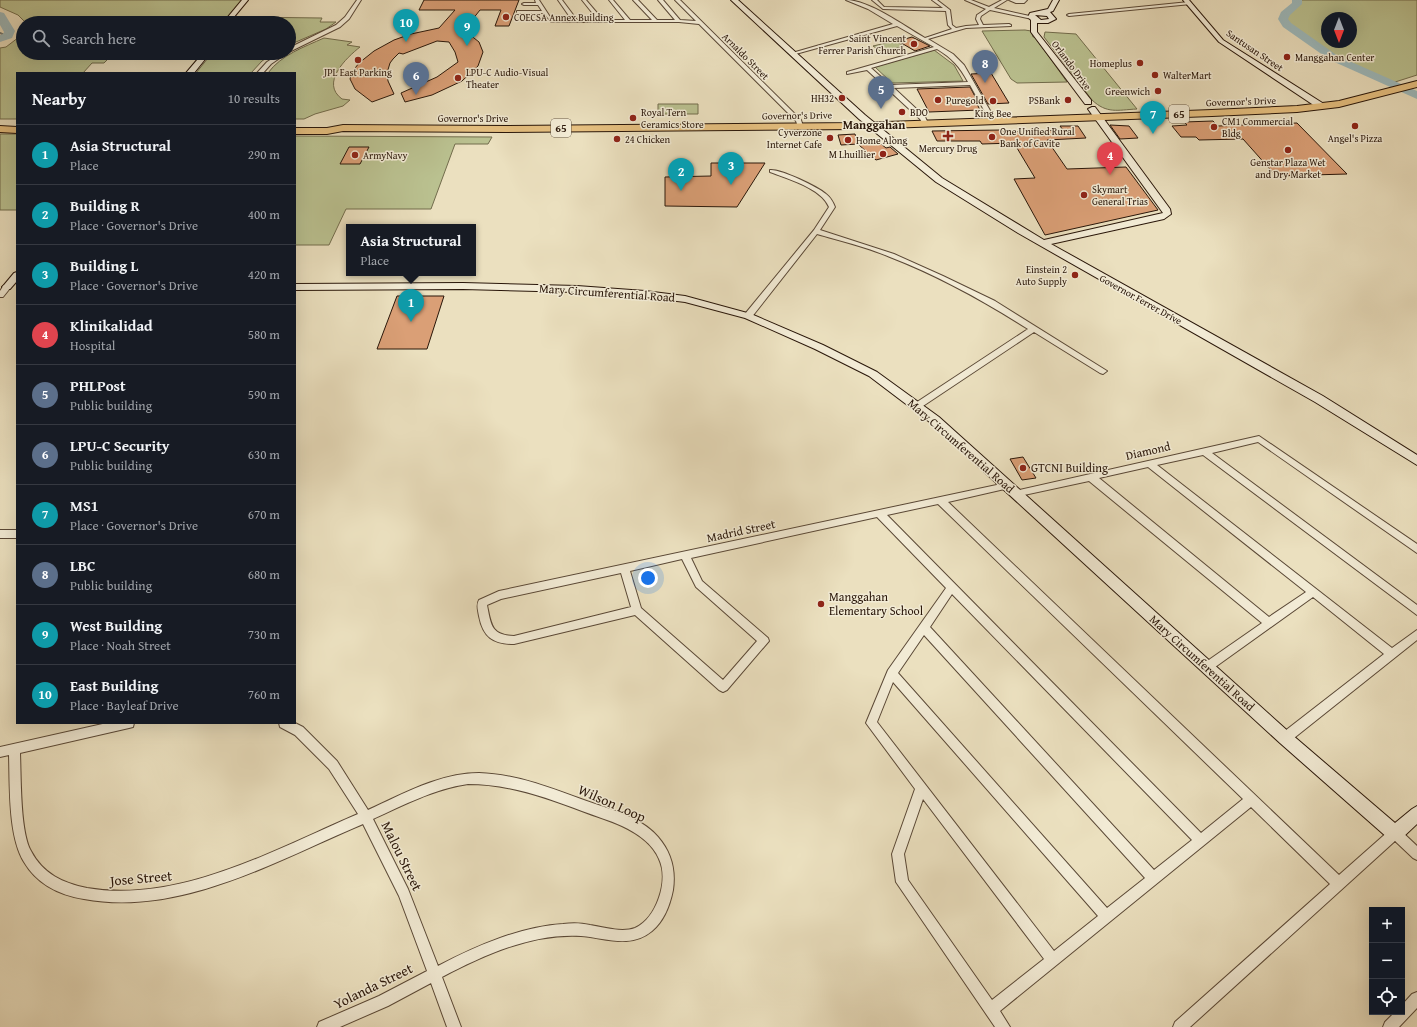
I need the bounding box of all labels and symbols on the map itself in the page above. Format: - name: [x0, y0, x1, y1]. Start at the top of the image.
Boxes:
- pin: 10: [393, 9, 419, 42]
- place label: COECSA Annex Building: [514, 10, 614, 25]
- marker: COECSA Annex Building: [501, 12, 511, 22]
- north arrow: [1321, 12, 1357, 48]
- pin: 9: [454, 13, 480, 46]
- street label: Santusan Street: [1223, 26, 1287, 75]
- street label: Arnaldo Street: [719, 29, 773, 84]
- place label: Saint Vincent Ferrer Parish Church: [819, 31, 906, 58]
- street label: Orlando Drive: [1048, 37, 1095, 93]
- marker: Saint Vincent Ferrer Parish Church: [909, 39, 919, 49]
- pin: 8: [972, 50, 998, 83]
- place label: Manggahan Center: [1295, 50, 1374, 65]
- marker: Manggahan Center: [1282, 52, 1292, 62]
- marker: JPL East Parking: [353, 55, 363, 65]
- place label: Homeplus: [1090, 56, 1132, 71]
- marker: Homeplus: [1135, 58, 1145, 68]
- pin: 6: [403, 62, 429, 95]
- place label: JPL East Parking: [322, 65, 392, 80]
- place label: LPU-C Audio-Visual Theater: [466, 65, 549, 92]
- place label: WalterMart: [1163, 68, 1212, 83]
- marker: WalterMart: [1150, 70, 1160, 80]
- marker: LPU-C Audio-Visual Theater: [453, 73, 463, 83]
- pin: 5: [868, 76, 894, 109]
- place label: Greenwich: [1105, 84, 1150, 99]
- marker: Greenwich: [1153, 86, 1163, 96]
- place label: HH32: [811, 91, 834, 106]
- marker: HH32: [837, 93, 847, 103]
- place label: Puregold: [946, 93, 984, 108]
- place label: PSBank: [1029, 93, 1061, 108]
- street label: Governor's Drive: [1206, 93, 1277, 110]
- marker: Puregold: [933, 95, 943, 105]
- marker: PSBank: [1063, 95, 1073, 105]
- marker: King Bee: [988, 96, 998, 106]
- pin: 7: [1140, 101, 1166, 134]
- place label: Royal Tern Ceramics Store: [641, 105, 704, 132]
- place label: BDO: [910, 105, 928, 120]
- road number: 65: [1169, 105, 1189, 123]
- place label: King Bee: [975, 106, 1012, 121]
- street label: Governor's Drive: [762, 107, 833, 124]
- marker: BDO: [897, 107, 907, 117]
- street label: Governor's Drive: [438, 111, 508, 126]
- marker: Royal Tern Ceramics Store: [628, 113, 638, 123]
- place label: CM1 Commercial Bldg: [1222, 114, 1293, 141]
- district label: Manggahan: [843, 116, 905, 133]
- road number: 65: [551, 119, 571, 137]
- marker: Angel's Pizza: [1350, 121, 1360, 131]
- marker: CM1 Commercial Bldg: [1209, 122, 1219, 132]
- place label: One Unified Rural Bank of Cavite: [1000, 124, 1075, 151]
- place label: Cyverzone Internet Cafe: [767, 125, 822, 152]
- marker: Mercury Drug: [943, 131, 953, 141]
- place label: Angel's Pizza: [1328, 131, 1383, 146]
- place label: 24 Chicken: [625, 132, 671, 147]
- marker: One Unified Rural Bank of Cavite: [987, 132, 997, 142]
- marker: Cyverzone Internet Cafe: [825, 133, 835, 143]
- place label: Home Along: [856, 133, 907, 148]
- marker: 24 Chicken: [612, 134, 622, 144]
- marker: Home Along: [843, 135, 853, 145]
- place label: Mercury Drug: [919, 141, 977, 156]
- pin: 4: [1097, 142, 1123, 175]
- marker: Genstar Plaza Wet and Dry Market: [1283, 145, 1293, 155]
- place label: M Lhuillier: [829, 147, 875, 162]
- place label: ArmyNavy: [363, 148, 407, 163]
- marker: M Lhuillier: [878, 149, 888, 159]
- marker: ArmyNavy: [350, 150, 360, 160]
- pin: 3: [718, 152, 744, 185]
- place label: Genstar Plaza Wet and Dry Market: [1250, 155, 1326, 182]
- pin: 2: [668, 158, 694, 191]
- place label: Skymart General Trias: [1092, 182, 1148, 209]
- marker: Skymart General Trias: [1079, 190, 1089, 200]
- place label: Einstein 2 Auto Supply: [1016, 262, 1067, 289]
- marker: Einstein 2 Auto Supply: [1070, 270, 1080, 280]
- street label: Governor Ferrer Drive: [1097, 271, 1185, 328]
- street label: Mary Circumferential Road: [538, 279, 676, 306]
- pin: 1: [398, 289, 424, 322]
- street label: Mary Circumferential Road: [904, 394, 1019, 497]
- street label: Diamond: [1124, 437, 1172, 464]
- place label: GTCNI Building: [1031, 459, 1108, 476]
- marker: GTCNI Building: [1018, 463, 1028, 473]
- street label: Madrid Street: [705, 515, 777, 546]
- your location: [638, 568, 658, 588]
- place label: Manggahan Elementary School: [829, 588, 924, 619]
- marker: Manggahan Elementary School: [816, 599, 826, 609]
- street label: Mary Circumferential Road: [1146, 611, 1259, 715]
- street label: Wilson Loop: [575, 779, 649, 827]
- street label: Malou Street: [377, 818, 428, 894]
- street label: Jose Street: [107, 865, 173, 891]
- street label: Yolanda Street: [330, 958, 416, 1014]

